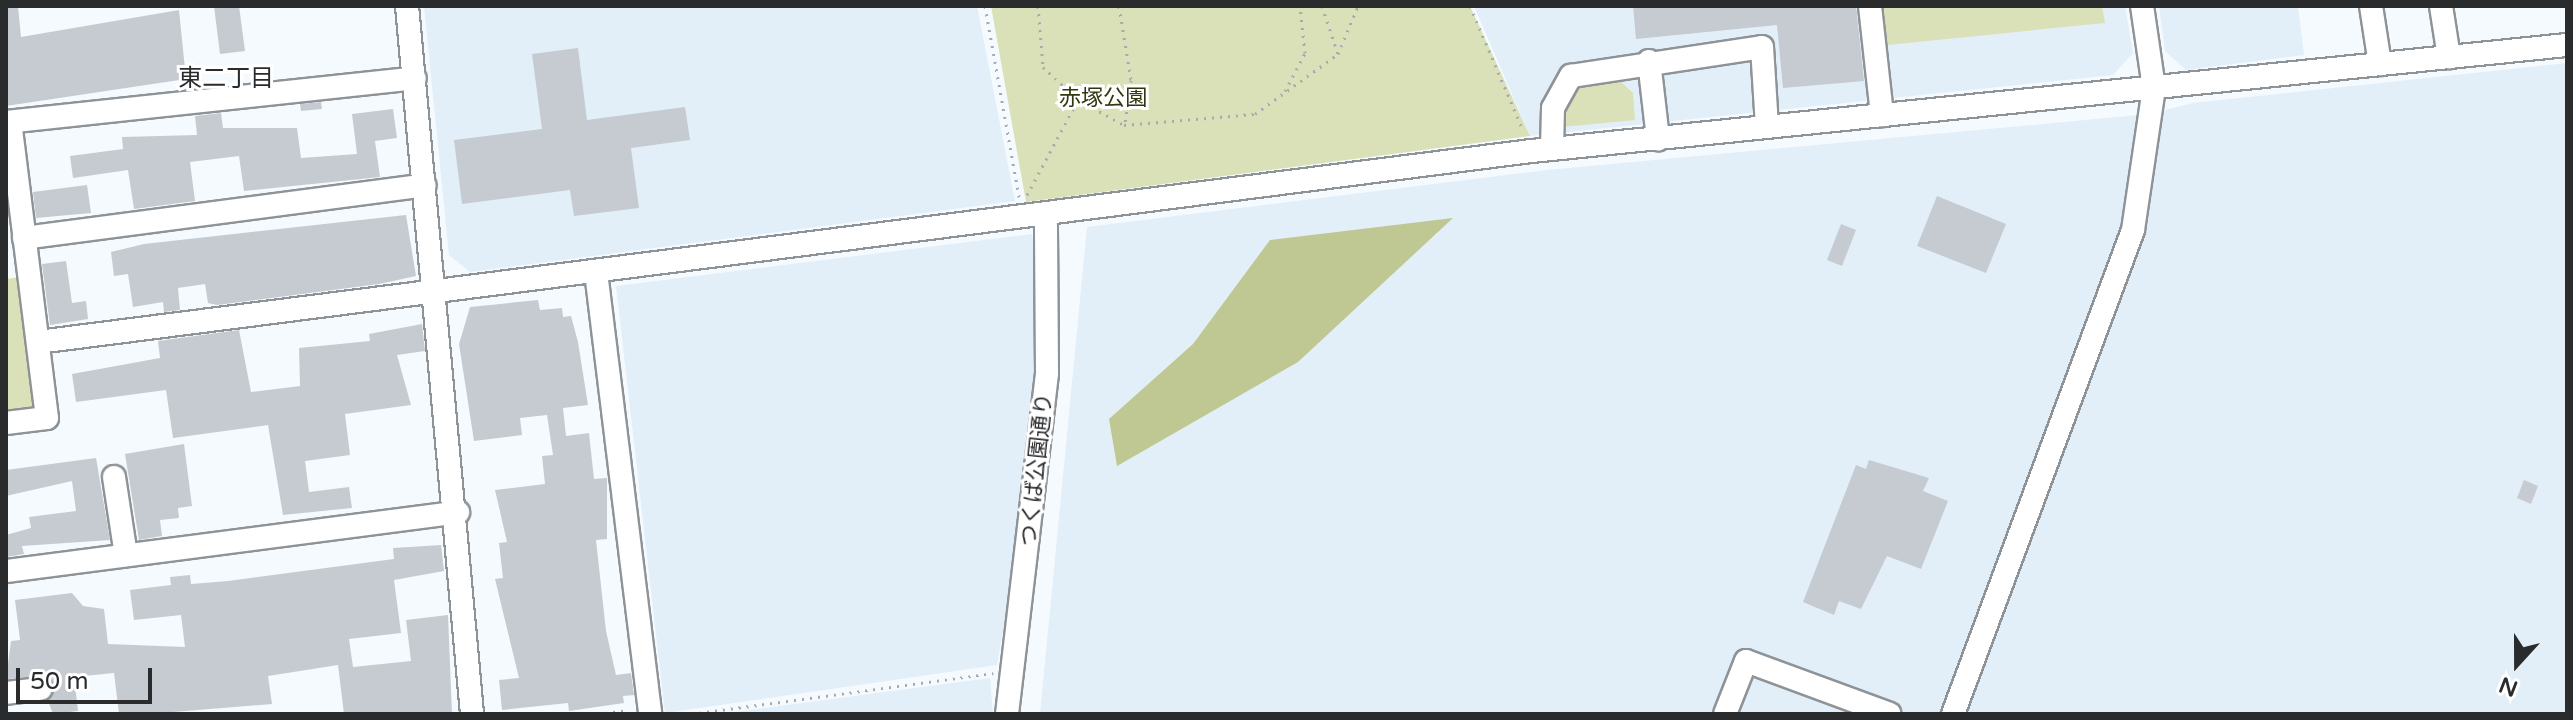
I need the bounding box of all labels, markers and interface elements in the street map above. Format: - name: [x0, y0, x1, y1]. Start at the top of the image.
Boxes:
- district label: 東二丁目: [178, 65, 274, 93]
- park label: 赤塚公園: [1059, 86, 1147, 112]
- street label: つくば公園通り: [1016, 392, 1058, 548]
- north arrow: [2477, 624, 2557, 704]
- scale bar: [20, 652, 156, 702]
- text: 50 m: [30, 667, 88, 696]
- text: N: [2495, 671, 2521, 702]

